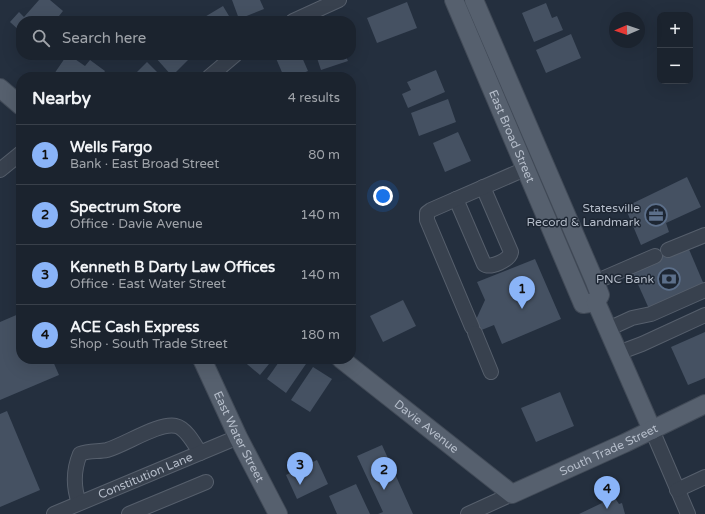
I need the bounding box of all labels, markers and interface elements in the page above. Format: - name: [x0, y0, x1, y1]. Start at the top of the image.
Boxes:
- north arrow: [609, 12, 645, 48]
- map controls: [657, 12, 693, 84]
- button: +: [657, 12, 693, 48]
- search box: [16, 16, 356, 60]
- icon: search: [30, 27, 52, 49]
- text: Search here: [62, 29, 146, 47]
- button: −: [657, 48, 693, 84]
- text: Nearby: [32, 88, 91, 109]
- street label: East Broad Street: [486, 88, 538, 185]
- text: 4 results: [288, 90, 340, 106]
- text: Wells Fargo: [70, 138, 152, 156]
- text: 1: [41, 147, 49, 163]
- text: 80 m: [308, 147, 340, 163]
- text: Bank · East Broad Street: [70, 156, 219, 172]
- your location: [373, 186, 393, 206]
- text: Spectrum Store: [70, 198, 181, 216]
- place label: Statesville Record & Landmark: [527, 201, 640, 229]
- office icon: Statesville Record & Landmark: [643, 202, 669, 228]
- text: 2: [41, 207, 49, 223]
- text: 140 m: [300, 207, 340, 223]
- text: Office · Davie Avenue: [70, 216, 203, 232]
- text: Kenneth B Darty Law Offices: [70, 258, 275, 276]
- bank icon: PNC Bank: [656, 266, 682, 292]
- text: 3: [41, 267, 49, 283]
- text: 140 m: [300, 267, 340, 283]
- place label: PNC Bank: [596, 272, 654, 286]
- text: Office · East Water Street: [70, 276, 226, 292]
- pin: 1: [509, 276, 535, 309]
- text: ACE Cash Express: [70, 318, 200, 336]
- text: 4: [41, 327, 49, 343]
- text: 180 m: [300, 327, 340, 343]
- text: Shop · South Trade Street: [70, 336, 228, 352]
- street label: East Water Street: [211, 389, 267, 485]
- street label: Davie Avenue: [392, 397, 462, 456]
- street label: South Trade Street: [557, 421, 660, 479]
- street label: Constitution Lane: [96, 450, 195, 502]
- pin: 3: [287, 452, 313, 485]
- pin: 2: [371, 457, 397, 490]
- pin: 4: [594, 476, 620, 509]

